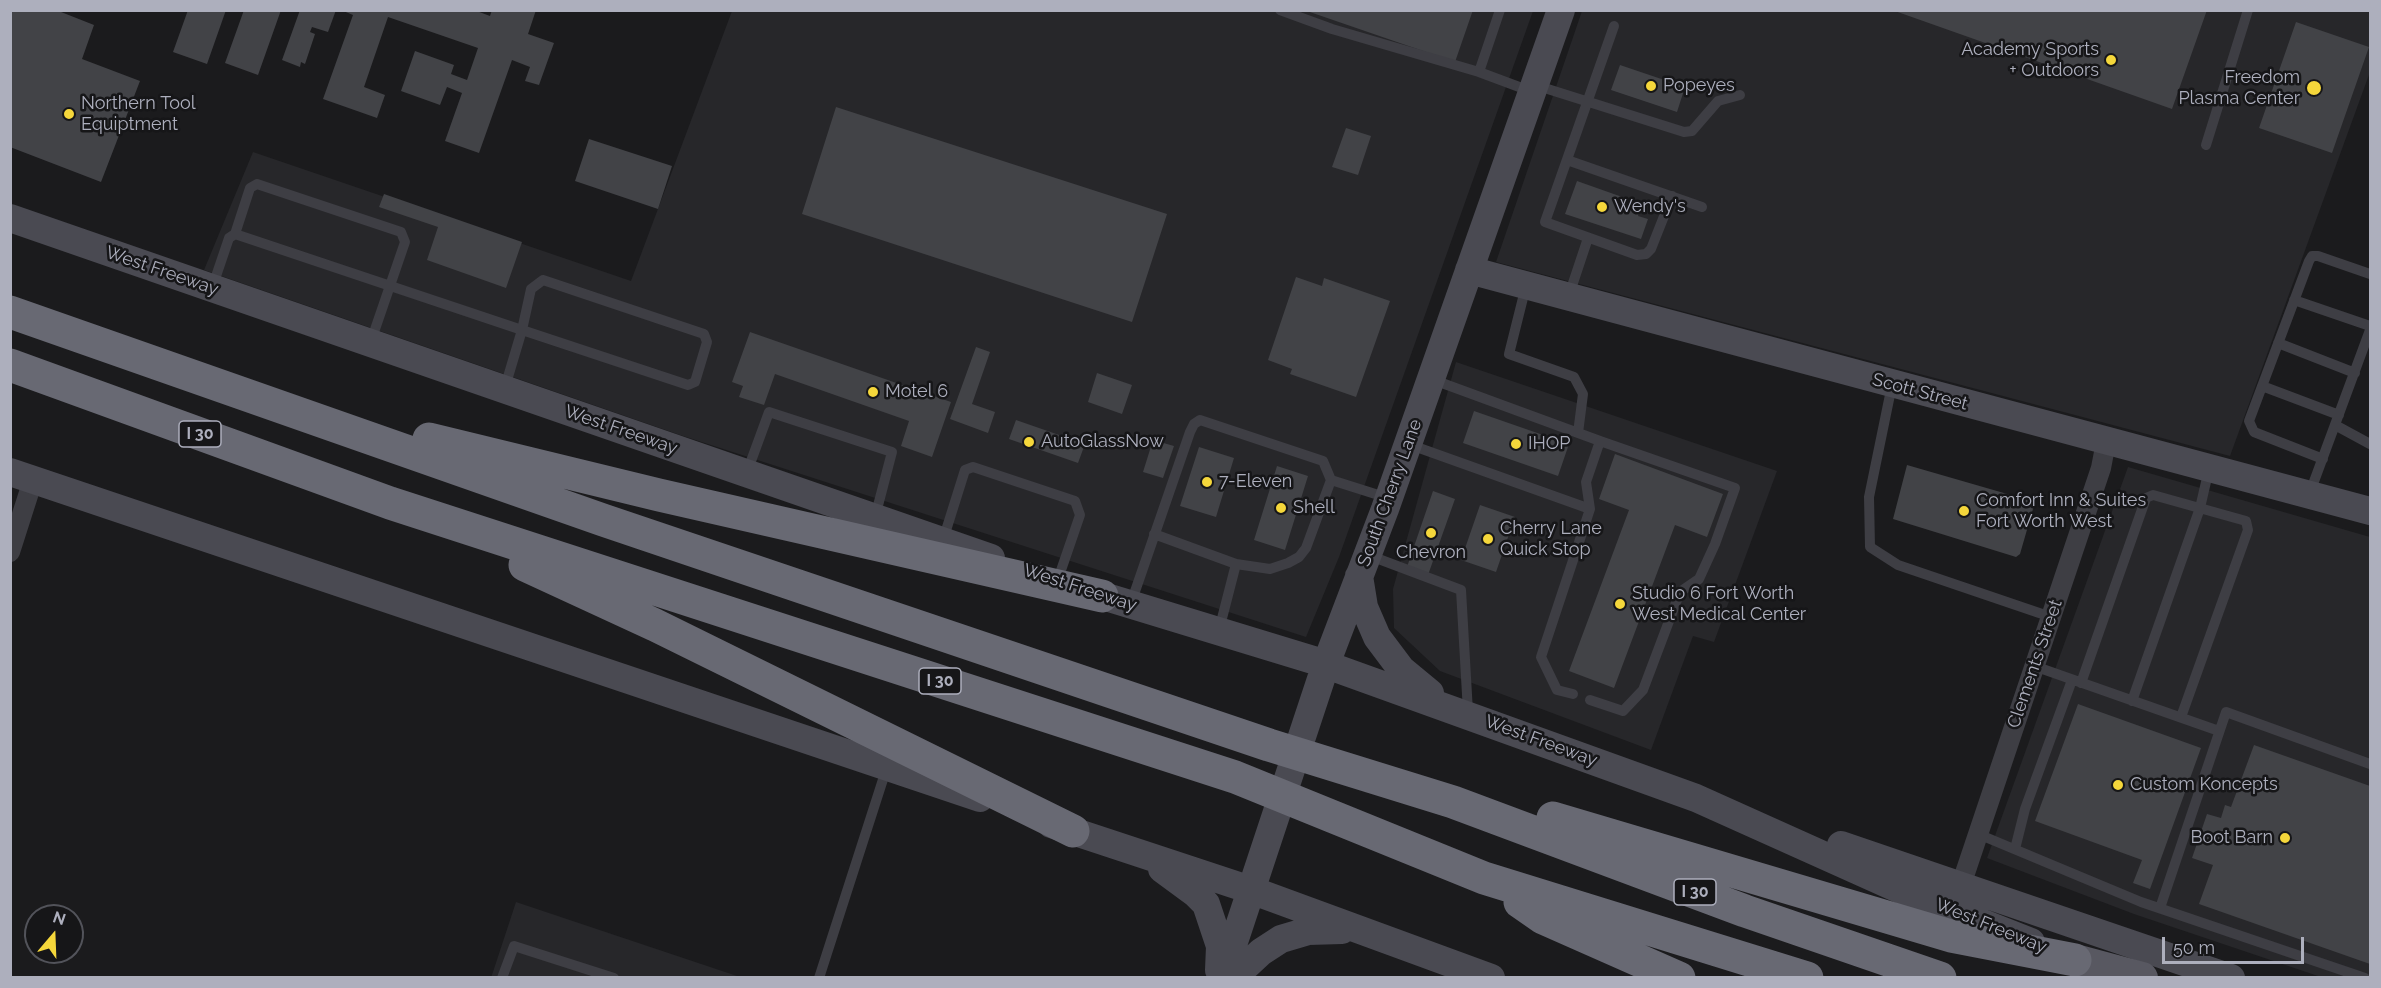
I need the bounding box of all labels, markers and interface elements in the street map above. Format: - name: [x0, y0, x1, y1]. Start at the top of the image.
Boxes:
- place label: Academy Sports + Outdoors: [1961, 39, 2099, 82]
- marker: Academy Sports + Outdoors: [2104, 53, 2118, 67]
- place label: Freedom Plasma Center: [2178, 67, 2300, 110]
- place label: Popeyes: [1663, 75, 1735, 97]
- marker: Popeyes: [1644, 79, 1658, 93]
- marker: Freedom Plasma Center: [2305, 79, 2323, 97]
- place label: Northern Tool Equiptment: [81, 93, 196, 136]
- marker: Northern Tool Equiptment: [62, 107, 76, 121]
- place label: Wendy's: [1614, 196, 1686, 218]
- marker: Wendy's: [1595, 200, 1609, 214]
- street label: West Freeway: [103, 242, 221, 300]
- street label: Scott Street: [1870, 369, 1970, 415]
- place label: Motel 6: [885, 381, 948, 403]
- marker: Motel 6: [866, 385, 880, 399]
- street label: West Freeway: [562, 401, 680, 459]
- street label: South Cherry Lane: [1353, 416, 1427, 570]
- road number: I 30: [179, 421, 221, 447]
- place label: AutoGlassNow: [1041, 431, 1164, 453]
- place label: IHOP: [1528, 433, 1570, 455]
- marker: AutoGlassNow: [1022, 435, 1036, 449]
- marker: IHOP: [1509, 437, 1523, 451]
- place label: 7-Eleven: [1219, 471, 1292, 493]
- marker: 7-Eleven: [1200, 475, 1214, 489]
- place label: Comfort Inn & Suites Fort Worth West: [1976, 490, 2146, 532]
- place label: Shell: [1293, 497, 1335, 519]
- marker: Shell: [1274, 501, 1288, 515]
- marker: Comfort Inn & Suites Fort Worth West: [1957, 504, 1971, 518]
- place label: Cherry Lane Quick Stop: [1500, 518, 1602, 560]
- marker: Chevron: [1424, 526, 1438, 540]
- marker: Cherry Lane Quick Stop: [1481, 532, 1495, 546]
- place label: Chevron: [1396, 542, 1466, 564]
- street label: West Freeway: [1021, 559, 1139, 617]
- place label: Studio 6 Fort Worth West Medical Center: [1632, 583, 1806, 626]
- marker: Studio 6 Fort Worth West Medical Center: [1613, 597, 1627, 611]
- street label: Clements Street: [2003, 597, 2067, 731]
- road number: I 30: [919, 668, 961, 694]
- street label: West Freeway: [1482, 711, 1600, 771]
- place label: Custom Koncepts: [2130, 774, 2278, 796]
- marker: Custom Koncepts: [2111, 778, 2125, 792]
- place label: Boot Barn: [2191, 827, 2273, 849]
- marker: Boot Barn: [2278, 831, 2292, 845]
- road number: I 30: [1674, 879, 1716, 905]
- street label: West Freeway: [1932, 894, 2050, 958]
- north arrow: [24, 904, 84, 964]
- text: N: [51, 907, 68, 929]
- scale bar: [2165, 925, 2308, 963]
- text: 50 m: [2173, 937, 2215, 958]

